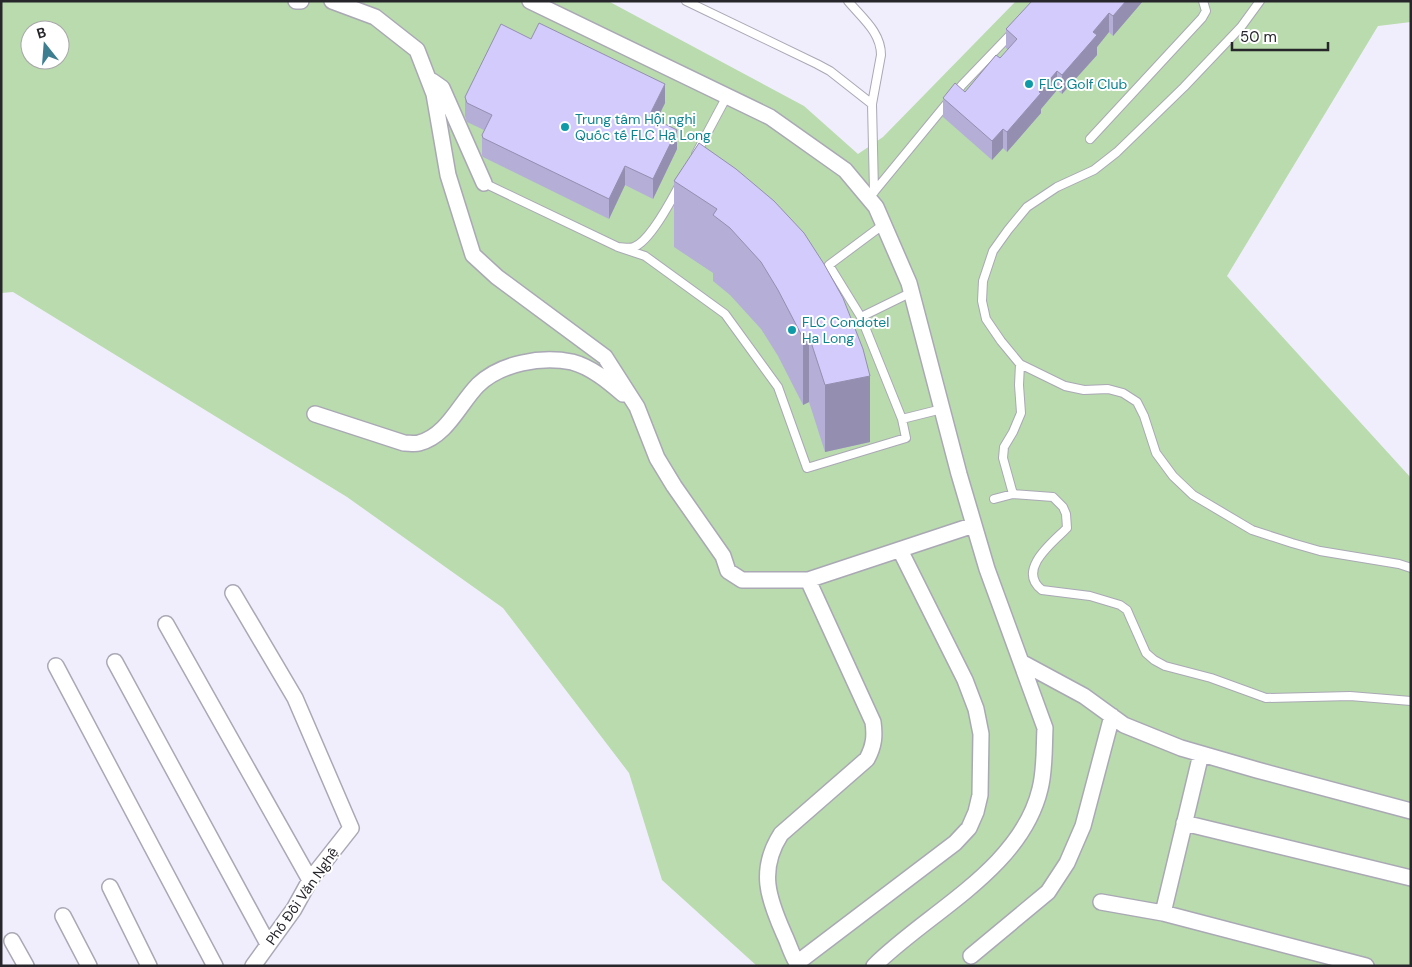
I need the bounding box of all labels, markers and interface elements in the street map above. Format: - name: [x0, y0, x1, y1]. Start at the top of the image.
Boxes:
- north arrow: [20, 20, 70, 70]
- scale bar: [1232, 20, 1328, 52]
- text: B: [34, 23, 48, 42]
- text: 50 m: [1240, 27, 1277, 47]
- place label: FLC Golf Club: [1039, 75, 1127, 93]
- marker: FLC Golf Club: [1023, 78, 1035, 90]
- place label: Trung tâm Hội nghị Quốc tế FLC Hạ Long: [575, 110, 711, 144]
- marker: Trung tâm Hội nghị Quốc tế FLC Hạ Long: [559, 121, 571, 133]
- place label: FLC Condotel Ha Long: [802, 313, 889, 347]
- marker: FLC Condotel Ha Long: [786, 324, 798, 336]
- street label: Phố Đồi Văn Nghệ: [262, 844, 342, 948]

